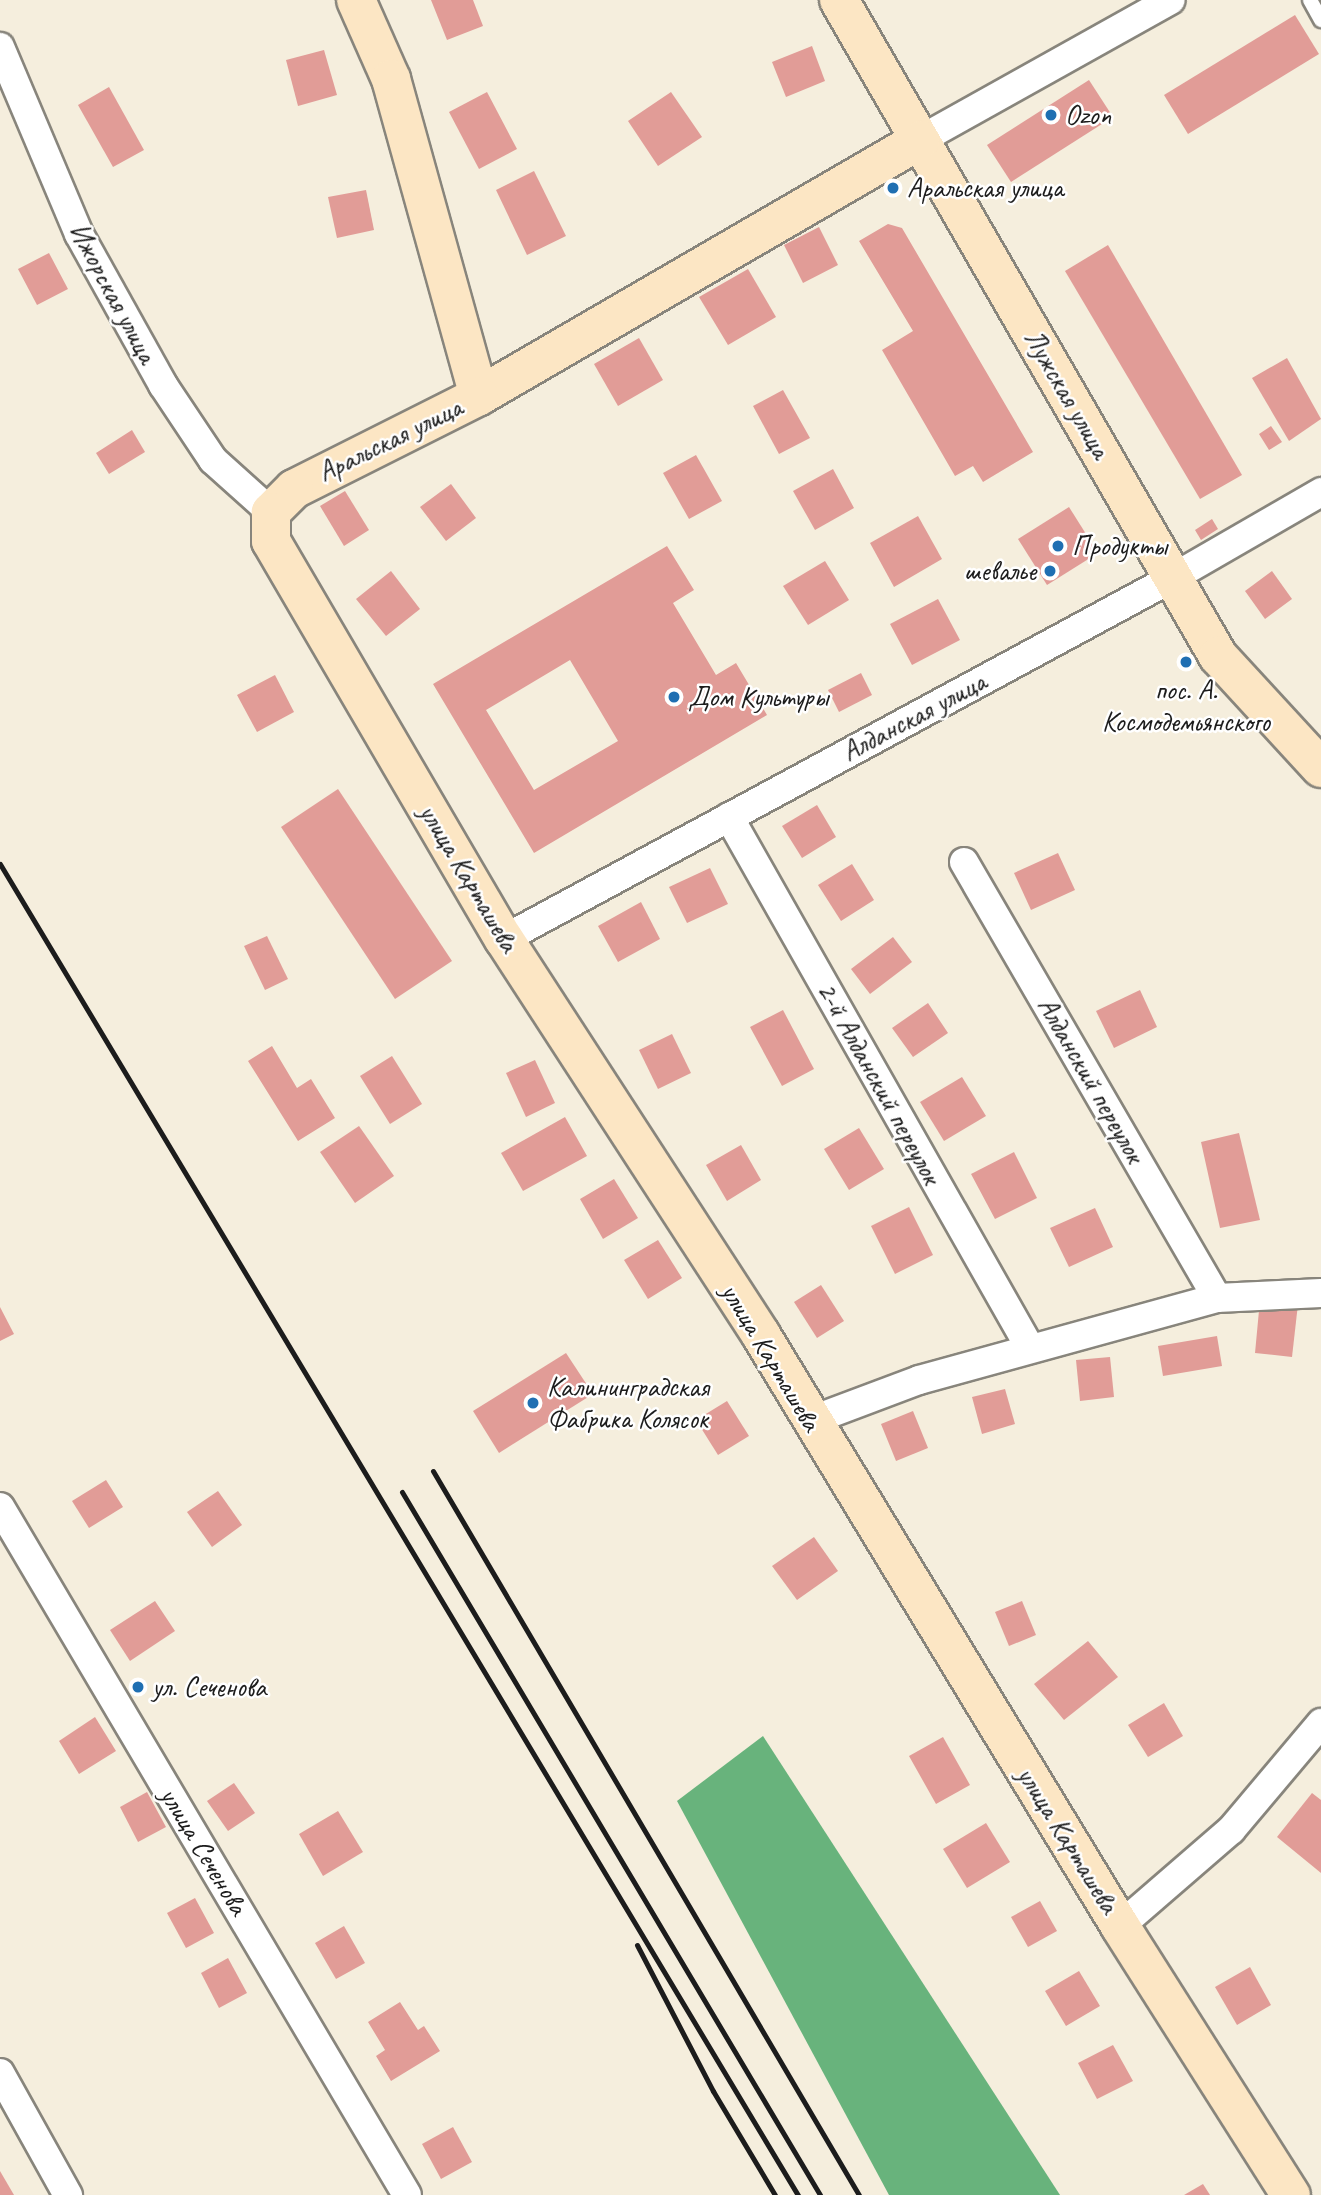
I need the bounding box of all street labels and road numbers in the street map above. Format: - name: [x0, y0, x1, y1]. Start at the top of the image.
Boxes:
- street label: Ижорская улица: [62, 217, 164, 369]
- street label: Лужская улица: [1017, 324, 1117, 464]
- street label: Аральская улица: [312, 391, 468, 489]
- street label: Алданская улица: [836, 665, 992, 769]
- street label: улица Карташева: [411, 797, 527, 959]
- street label: 2-й Алданский переулок: [810, 976, 948, 1190]
- street label: Алданский переулок: [1030, 991, 1152, 1169]
- street label: улица Карташева: [713, 1276, 829, 1438]
- street label: улица Карташева: [1009, 1759, 1127, 1921]
- street label: улица Сеченова: [153, 1781, 255, 1921]

